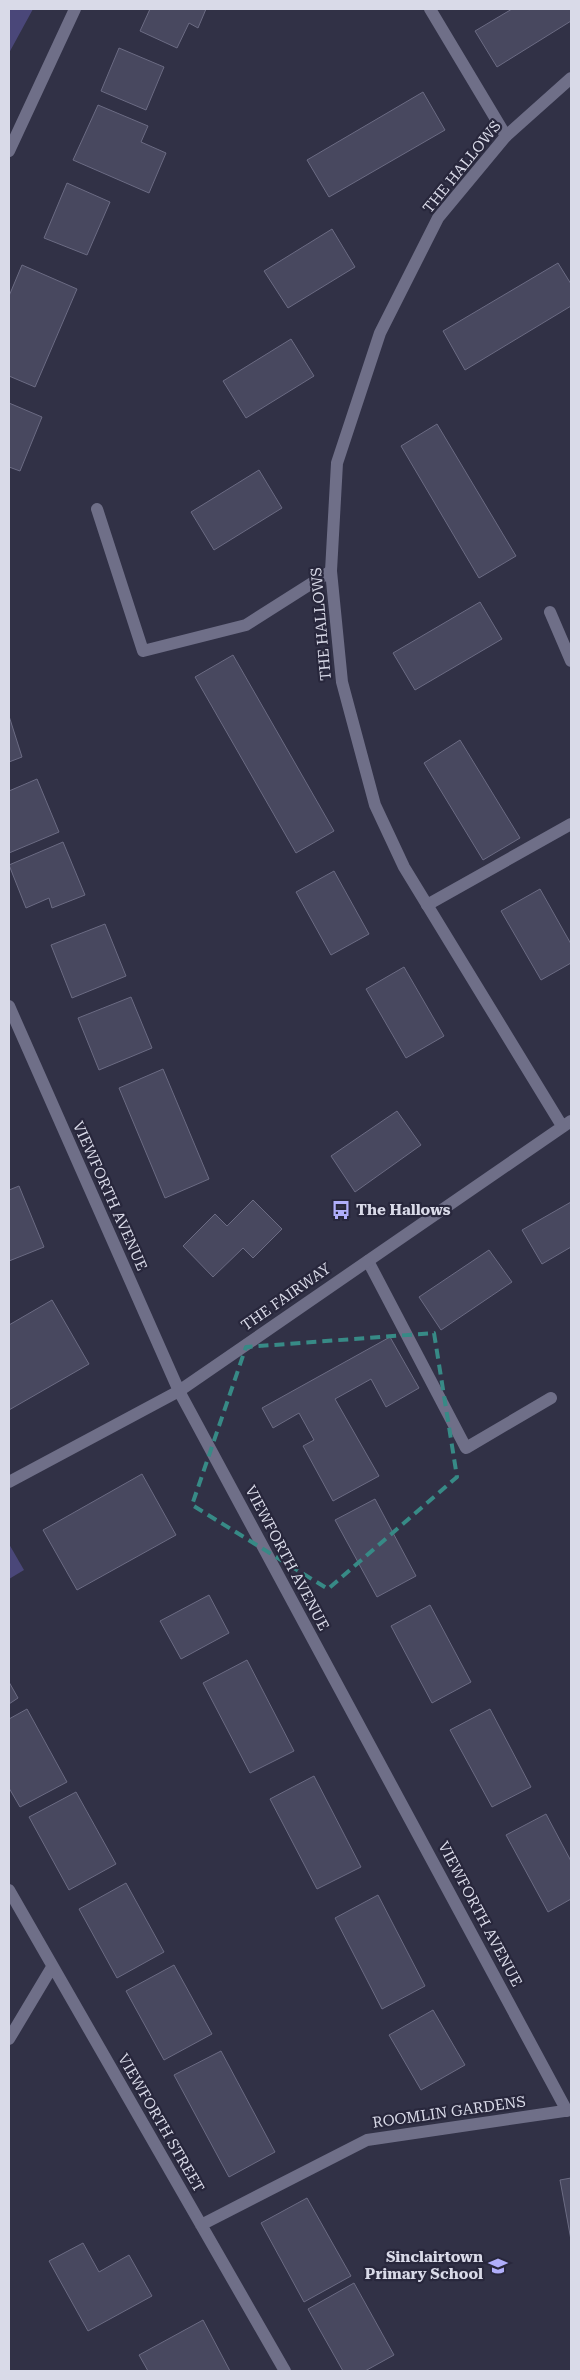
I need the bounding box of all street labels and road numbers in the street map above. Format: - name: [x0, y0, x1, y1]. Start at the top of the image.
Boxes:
- street label: THE HALLOWS: [419, 117, 505, 217]
- street label: THE HALLOWS: [307, 567, 335, 681]
- street label: VIEWFORTH AVENUE: [69, 1119, 151, 1273]
- street label: THE FAIRWAY: [238, 1259, 335, 1335]
- street label: VIEWFORTH AVENUE: [241, 1482, 333, 1634]
- street label: VIEWFORTH AVENUE: [434, 1838, 526, 1990]
- street label: VIEWFORTH STREET: [114, 2051, 208, 2195]
- street label: ROOMLIN GARDENS: [371, 2092, 527, 2132]

